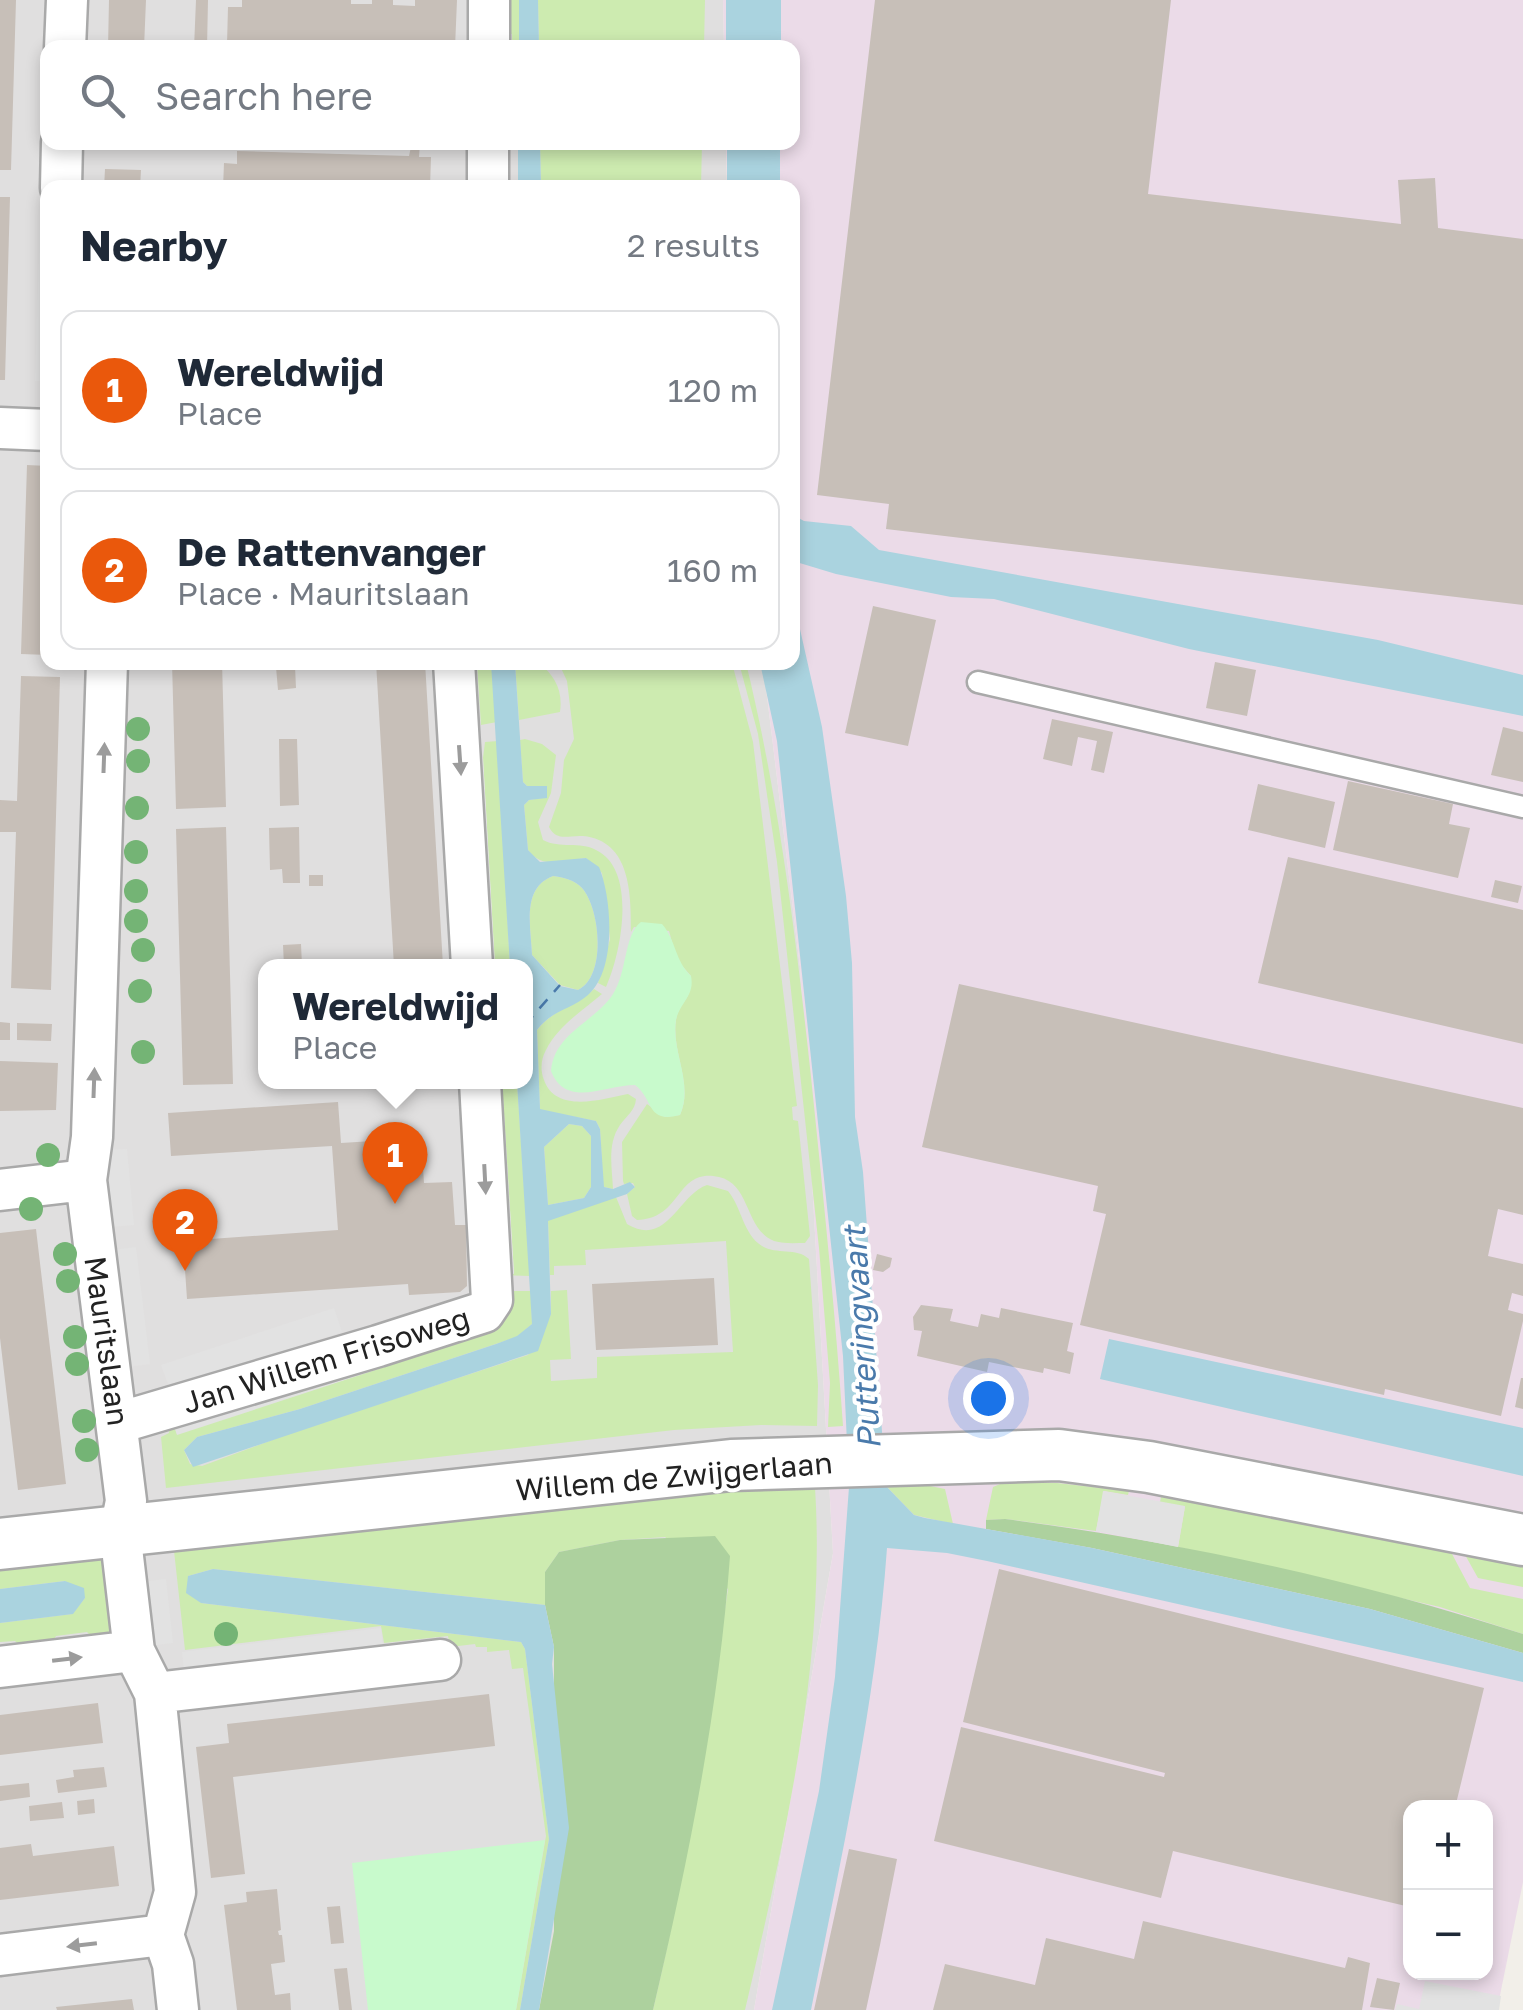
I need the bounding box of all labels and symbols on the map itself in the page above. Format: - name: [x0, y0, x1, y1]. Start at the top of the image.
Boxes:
- one-way arrow: [96, 741, 112, 773]
- one-way arrow: [452, 744, 468, 776]
- one-way arrow: [86, 1066, 102, 1098]
- pin: 1: [362, 1122, 428, 1204]
- one-way arrow: [477, 1163, 493, 1195]
- pin: 2: [152, 1188, 218, 1271]
- water label: Putteringvaart: [834, 1222, 888, 1451]
- street label: Mauritslaan: [77, 1254, 137, 1428]
- street label: Jan Willem Frisoweg: [178, 1299, 474, 1421]
- your location: [963, 1373, 1014, 1424]
- street label: Willem de Zwijgerlaan: [514, 1444, 834, 1508]
- one-way arrow: [52, 1651, 83, 1667]
- one-way arrow: [65, 1937, 97, 1953]

